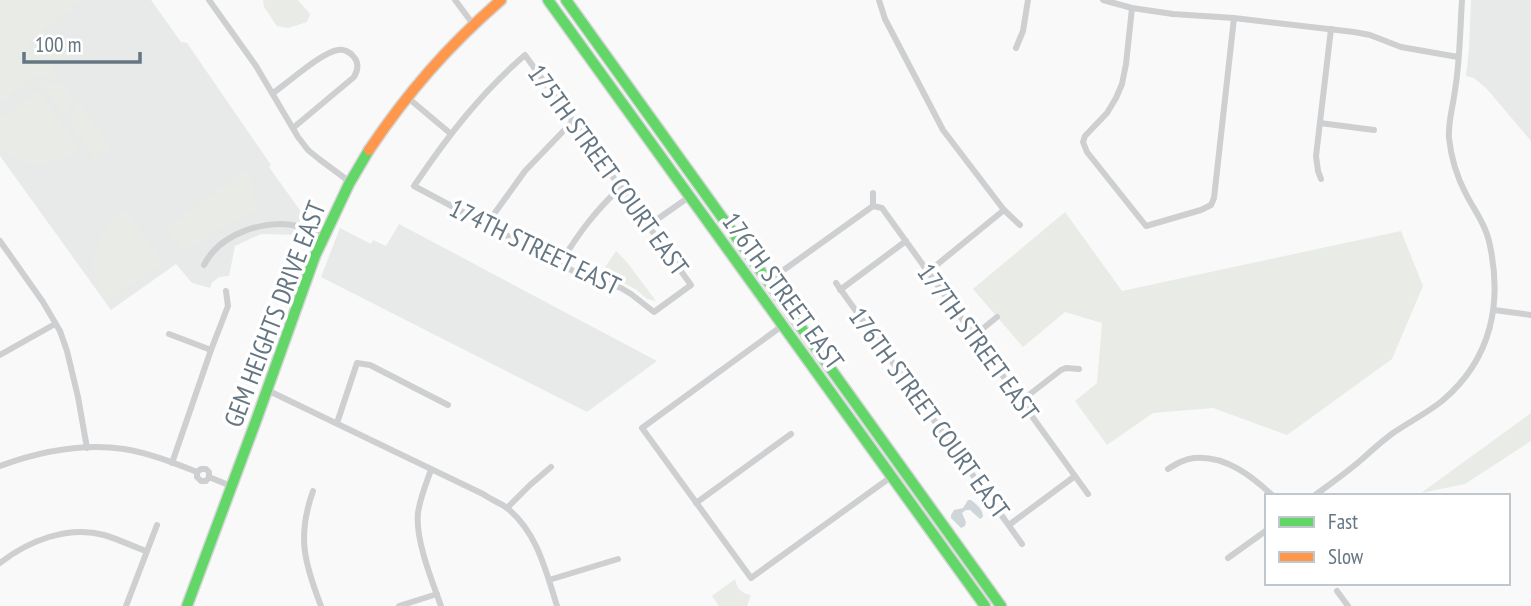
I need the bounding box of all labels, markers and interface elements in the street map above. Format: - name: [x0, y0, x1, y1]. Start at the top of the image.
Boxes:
- scale bar: [24, 21, 140, 65]
- text: 100 m: [35, 31, 81, 58]
- street label: 175TH STREET COURT EAST: [521, 58, 696, 282]
- street label: 174TH STREET EAST: [444, 191, 626, 302]
- street label: GEM HEIGHTS DRIVE EAST: [216, 196, 333, 431]
- street label: 176TH STREET EAST: [715, 206, 852, 376]
- street label: 177TH STREET EAST: [910, 257, 1047, 427]
- street label: 176TH STREET COURT EAST: [842, 301, 1017, 525]
- legend: [1265, 494, 1510, 585]
- text: Fast: [1328, 508, 1358, 535]
- text: Slow: [1328, 543, 1364, 570]

